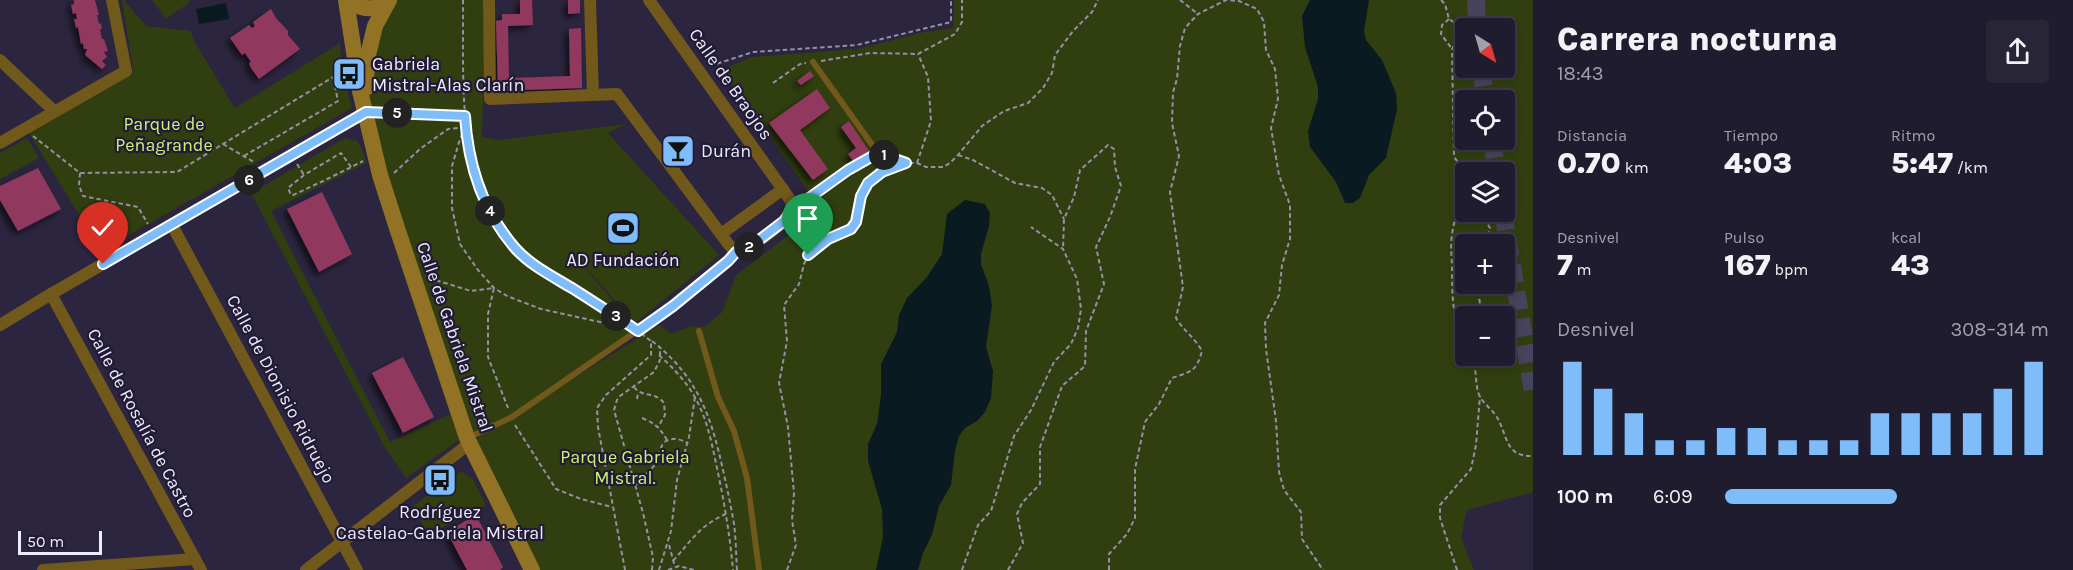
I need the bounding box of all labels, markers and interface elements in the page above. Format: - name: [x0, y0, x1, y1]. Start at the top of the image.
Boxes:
- north arrow: [1455, 18, 1515, 78]
- map controls: [1455, 18, 1515, 366]
- text: Carrera nocturna: [1557, 20, 1838, 58]
- button: share: [1986, 20, 2049, 83]
- street label: Calle de Braojos: [684, 24, 778, 144]
- place label: Gabriela Mistral-Alas Clarín: [372, 53, 524, 96]
- bus stop icon: Gabriela Mistral-Alas Clarín: [331, 56, 367, 92]
- text: 18:43: [1557, 62, 1604, 85]
- button: locate: [1455, 90, 1515, 150]
- pin: 5: [382, 98, 412, 128]
- text: 5: [392, 103, 402, 122]
- park label: Parque de Peñagrande: [115, 113, 213, 156]
- text: Distancia: [1557, 126, 1627, 145]
- text: Tiempo: [1724, 126, 1778, 145]
- text: Ritmo: [1891, 126, 1935, 145]
- bar icon: Durán: [660, 133, 696, 169]
- place label: Durán: [701, 140, 751, 162]
- pin: 1: [869, 140, 899, 170]
- text: 1: [881, 145, 887, 164]
- text: 0.70: [1557, 145, 1621, 181]
- text: 4:03: [1724, 145, 1792, 181]
- text: 5:47: [1891, 145, 1953, 181]
- text: km: [1621, 158, 1649, 177]
- text: /km: [1953, 158, 1988, 177]
- button: layers: [1455, 162, 1515, 222]
- pin: 6: [234, 165, 264, 195]
- text: 6: [244, 170, 254, 189]
- pin: [782, 193, 833, 255]
- pin: 4: [475, 196, 505, 226]
- text: 4: [485, 201, 495, 220]
- pin: [77, 202, 128, 264]
- icon: arrive: [791, 202, 824, 235]
- sports icon: AD Fundación: [605, 210, 641, 246]
- icon: check: [86, 211, 119, 244]
- text: Desnivel: [1557, 228, 1619, 247]
- text: Pulso: [1724, 228, 1764, 247]
- text: kcal: [1891, 228, 1922, 247]
- pin: 2: [734, 232, 764, 262]
- button: +: [1455, 234, 1515, 294]
- text: 2: [744, 237, 754, 256]
- street label: Calle de Gabriela Mistral: [412, 239, 498, 435]
- text: 7: [1557, 247, 1573, 283]
- text: 167: [1724, 247, 1771, 283]
- text: 43: [1891, 247, 1930, 283]
- place label: AD Fundación: [566, 249, 680, 271]
- text: m: [1573, 260, 1592, 279]
- text: bpm: [1771, 260, 1808, 279]
- street label: Calle de Dionisio Ridruejo: [222, 291, 340, 487]
- pin: 3: [601, 301, 631, 331]
- text: 3: [611, 306, 621, 325]
- button: −: [1455, 306, 1515, 366]
- text: Desnivel: [1557, 318, 1635, 341]
- text: 308–314 m: [1951, 318, 2049, 341]
- street label: Calle de Rosalía de Castro: [83, 325, 201, 521]
- park label: Parque Gabriela Mistral.: [560, 446, 690, 489]
- bus stop icon: Rodríguez Castelao-Gabriela Mistral: [422, 462, 458, 498]
- text: 100 m: [1557, 485, 1613, 508]
- text: 6:09: [1653, 485, 1693, 508]
- place label: Rodríguez Castelao-Gabriela Mistral: [336, 501, 544, 544]
- scale bar: [18, 528, 102, 556]
- text: 50 m: [27, 532, 64, 551]

